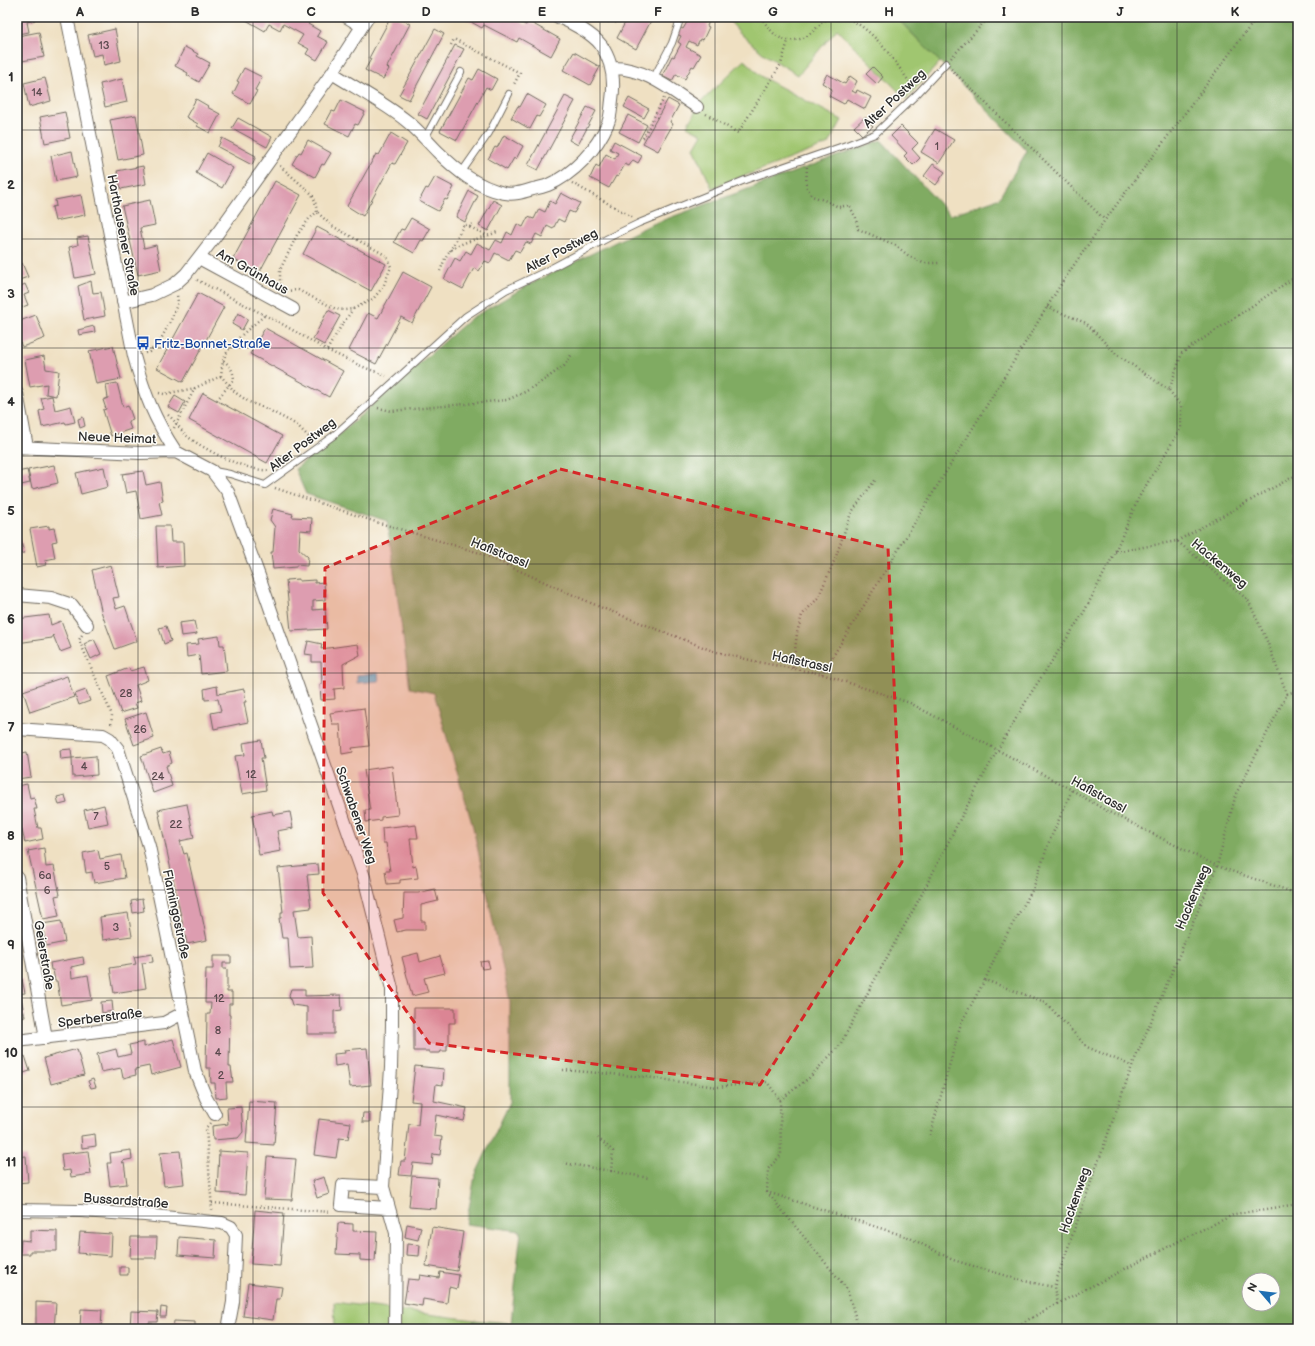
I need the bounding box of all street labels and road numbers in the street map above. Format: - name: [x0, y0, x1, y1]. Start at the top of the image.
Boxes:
- street label: Alter Postweg: [860, 66, 929, 132]
- street label: Harthausener Straße: [103, 173, 143, 297]
- street label: Alter Postweg: [523, 225, 600, 277]
- street label: Am Grünhaus: [214, 246, 292, 298]
- street label: Alter Postweg: [266, 414, 339, 475]
- street label: Neue Heimat: [78, 429, 156, 447]
- street label: Haflstrassl: [468, 534, 531, 572]
- street label: Hackenweg: [1188, 536, 1251, 592]
- street label: Haflstrassl: [770, 648, 833, 676]
- street label: Schwabener Weg: [332, 765, 380, 866]
- street label: Haflstrassl: [1068, 773, 1129, 817]
- street label: Hackenweg: [1172, 863, 1214, 932]
- street label: Flamingostraße: [159, 868, 193, 961]
- street label: Geierstraße: [30, 919, 58, 991]
- street label: Sperberstraße: [57, 1005, 143, 1031]
- street label: Hackenweg: [1056, 1165, 1094, 1235]
- street label: Bussardstraße: [83, 1190, 169, 1212]

